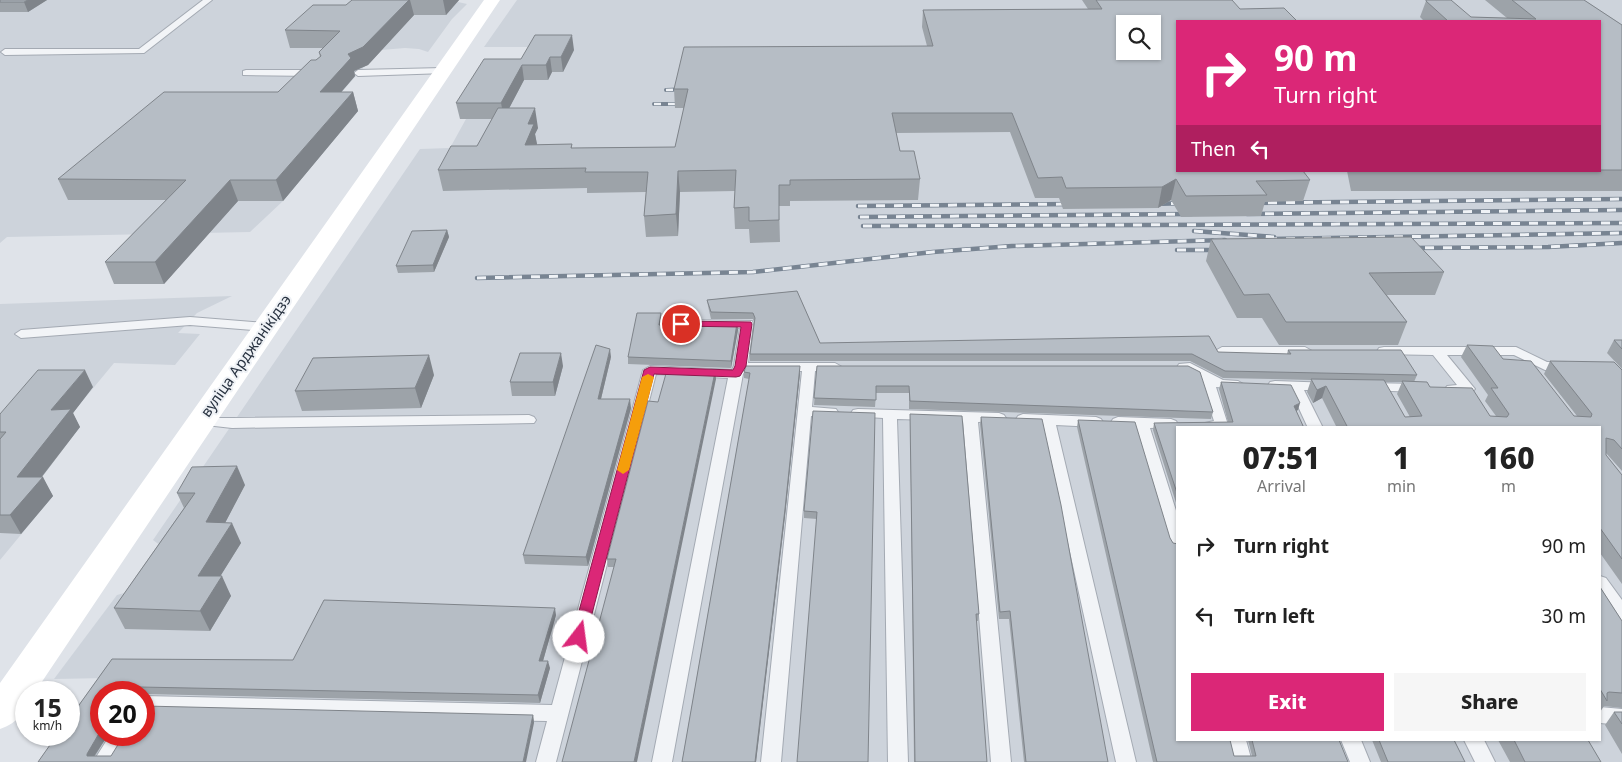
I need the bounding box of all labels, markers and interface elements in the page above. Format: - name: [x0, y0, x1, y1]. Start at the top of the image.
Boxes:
- map controls: [1116, 15, 1161, 60]
- button: search: [1116, 15, 1161, 60]
- text: 90 m: [1274, 34, 1357, 81]
- icon: right: [1191, 40, 1256, 105]
- text: Turn right: [1274, 79, 1377, 109]
- icon: left: [1246, 135, 1274, 163]
- text: Then: [1191, 136, 1236, 162]
- street label: вуліца Арджанікідзэ: [195, 290, 295, 421]
- pin: [660, 303, 702, 345]
- icon: arrive: [667, 310, 695, 338]
- text: 07:51: [1243, 437, 1320, 478]
- text: 1: [1393, 437, 1410, 478]
- text: 160: [1482, 437, 1534, 478]
- text: Arrival: [1257, 475, 1306, 497]
- text: min: [1387, 475, 1416, 497]
- text: m: [1501, 475, 1516, 497]
- icon: right: [1191, 532, 1219, 560]
- text: Turn right: [1234, 533, 1329, 559]
- text: 90 m: [1542, 533, 1586, 559]
- icon: left: [1191, 602, 1219, 630]
- text: Turn left: [1234, 603, 1315, 629]
- text: 30 m: [1542, 603, 1586, 629]
- position arrow: [552, 610, 604, 662]
- button: Exit: [1191, 673, 1384, 731]
- button: Share: [1394, 673, 1586, 731]
- speed limit sign: 20: [90, 681, 155, 746]
- text: 15: [33, 690, 62, 724]
- text: km/h: [33, 717, 62, 734]

